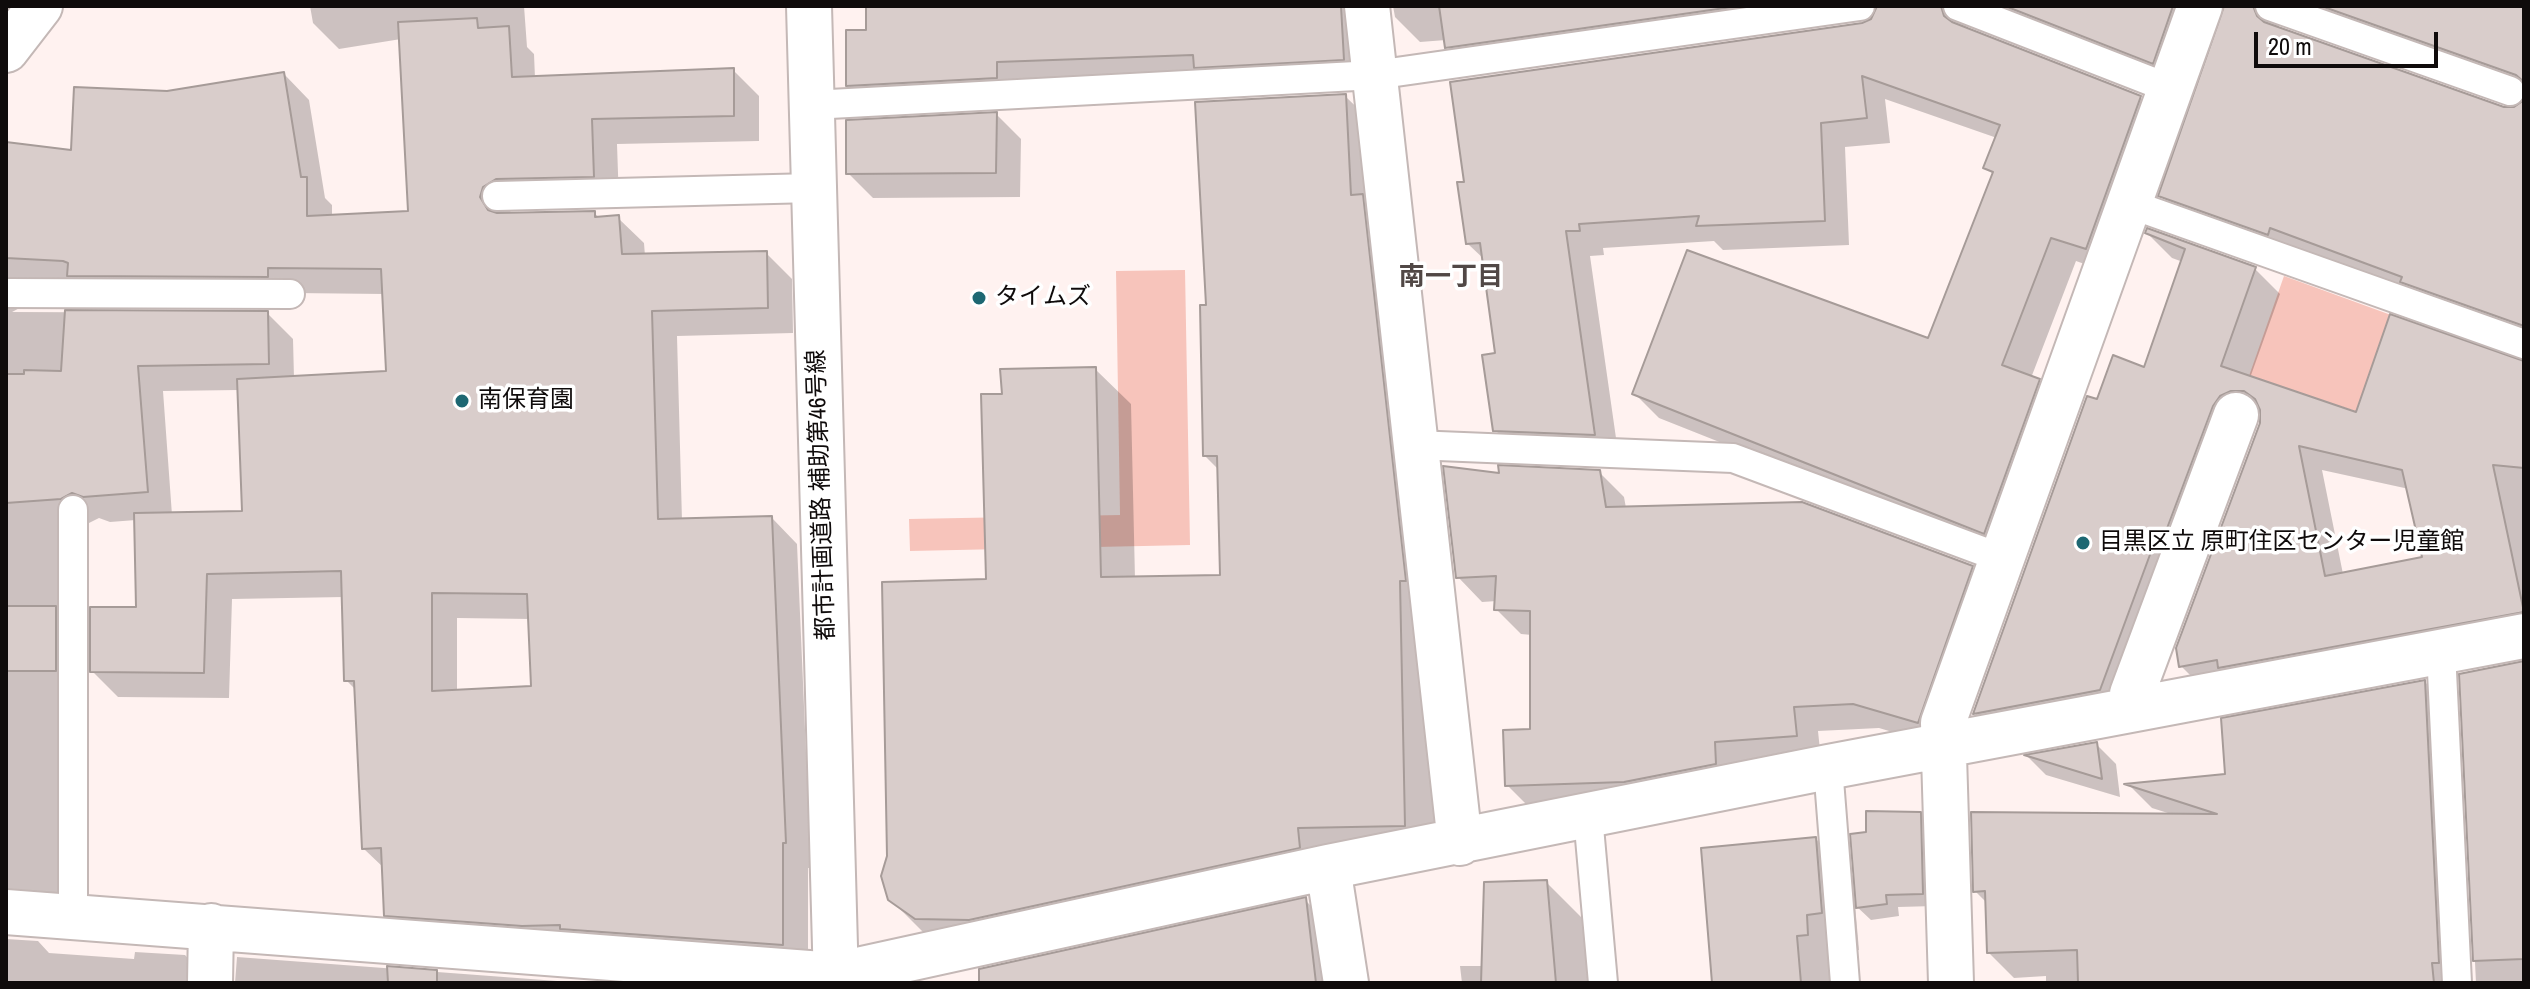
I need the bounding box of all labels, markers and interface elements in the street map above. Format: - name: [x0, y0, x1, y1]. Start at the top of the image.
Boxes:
- scale bar: [2258, 16, 2442, 66]
- text: 20 m: [2268, 30, 2312, 62]
- district label: 南一丁目: [1399, 262, 1503, 294]
- place label: タイムズ: [995, 284, 1091, 312]
- marker: タイムズ: [970, 289, 988, 307]
- street label: 都市計画道路 補助第46号線: [803, 349, 841, 641]
- place label: 南保育園: [478, 387, 574, 415]
- marker: 南保育園: [453, 392, 471, 410]
- place label: 目黒区立 原町住区センター児童館: [2099, 529, 2464, 557]
- marker: 目黒区立 原町住区センター児童館: [2074, 534, 2092, 552]

